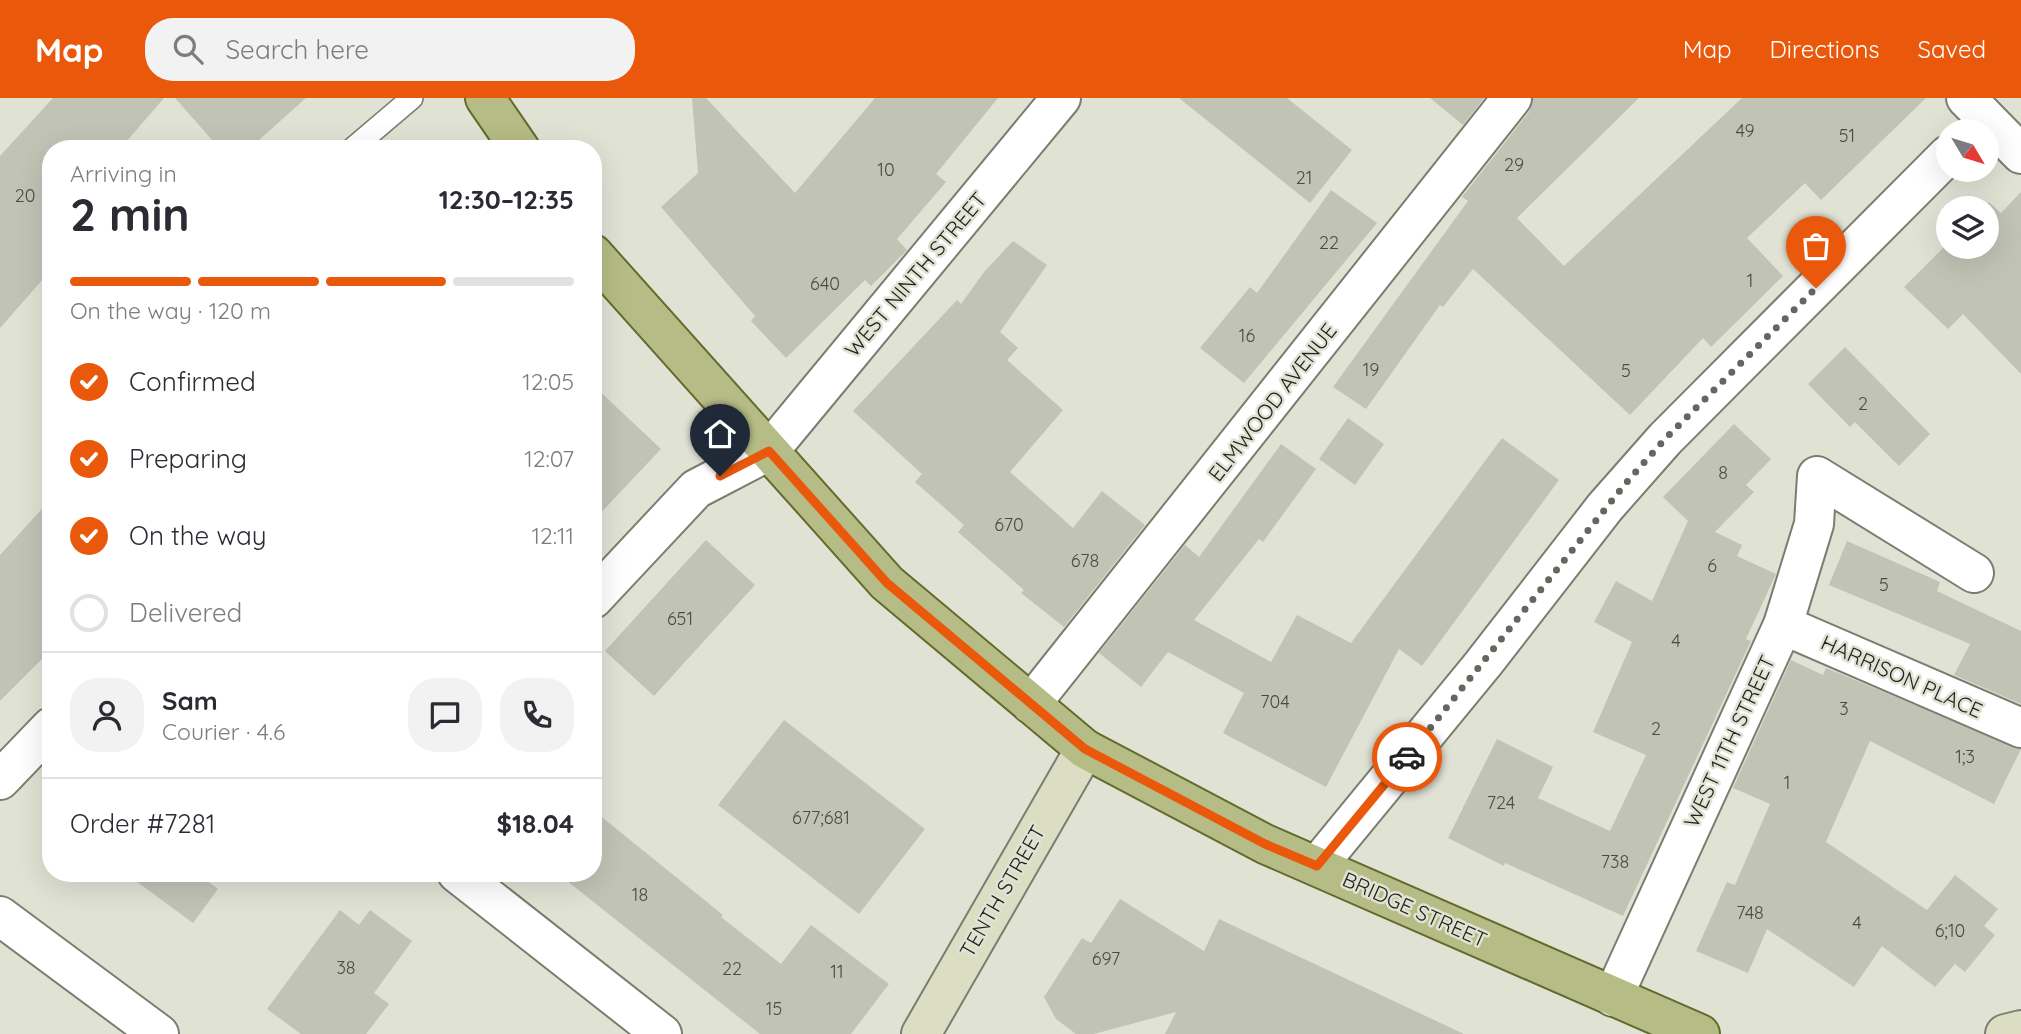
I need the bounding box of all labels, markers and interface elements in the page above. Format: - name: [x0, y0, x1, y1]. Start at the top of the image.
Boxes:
- search box: [145, 18, 635, 81]
- text: Map: [35, 29, 103, 70]
- icon: search: [169, 30, 207, 68]
- text: Search here: [225, 33, 369, 66]
- text: Map: [1683, 34, 1732, 64]
- text: Directions: [1770, 34, 1880, 64]
- text: Saved: [1918, 34, 1986, 64]
- house number: 49: [1735, 119, 1755, 142]
- north arrow: [1936, 119, 1998, 182]
- map controls: [1936, 119, 1999, 259]
- house number: 51: [1839, 124, 1855, 147]
- house number: 29: [1504, 153, 1524, 176]
- house number: 10: [877, 158, 895, 181]
- text: Arriving in: [70, 159, 177, 188]
- house number: 21: [1296, 166, 1312, 189]
- text: 12:30–12:35: [439, 183, 574, 216]
- house number: 20: [15, 184, 35, 207]
- text: 2 min: [70, 185, 190, 243]
- street label: WEST NINTH STREET: [839, 186, 991, 362]
- button: layers: [1936, 196, 1999, 259]
- pin: [1786, 216, 1846, 288]
- icon: bag: [1797, 227, 1835, 265]
- house number: 22: [1319, 231, 1339, 254]
- house number: 1: [1747, 269, 1753, 292]
- house number: 640: [810, 272, 840, 295]
- text: On the way · 120 m: [70, 296, 271, 325]
- street label: ELMWOOD AVENUE: [1202, 318, 1342, 486]
- house number: 16: [1239, 324, 1255, 347]
- house number: 19: [1363, 358, 1379, 381]
- house number: 5: [1621, 359, 1631, 382]
- icon: check: [70, 363, 108, 401]
- text: Confirmed: [129, 365, 256, 398]
- text: 12:05: [522, 367, 574, 396]
- house number: 2: [1858, 392, 1868, 415]
- pin: [690, 404, 750, 476]
- icon: home: [701, 415, 739, 453]
- icon: check: [70, 440, 108, 478]
- text: Preparing: [129, 442, 247, 475]
- text: 12:07: [524, 444, 574, 473]
- house number: 8: [1718, 461, 1728, 484]
- house number: 670: [994, 513, 1024, 536]
- icon: check: [70, 517, 108, 555]
- text: On the way: [129, 519, 267, 552]
- text: 12:11: [531, 521, 574, 550]
- house number: 678: [1071, 549, 1099, 572]
- house number: 6: [1707, 554, 1717, 577]
- house number: 5: [1879, 573, 1889, 596]
- text: Delivered: [129, 596, 242, 629]
- house number: 651: [667, 607, 693, 630]
- house number: 4: [1671, 629, 1681, 652]
- street label: HARRISON PLACE: [1817, 629, 1987, 723]
- street label: WEST 11TH STREET: [1678, 651, 1780, 831]
- button: person: [70, 678, 144, 752]
- button: chat: [408, 678, 482, 752]
- button: phone: [500, 678, 574, 752]
- text: Sam: [162, 684, 218, 717]
- house number: 704: [1260, 690, 1290, 713]
- house number: 3: [1839, 697, 1849, 720]
- text: Courier · 4.6: [162, 717, 285, 746]
- house number: 2: [1651, 717, 1661, 740]
- courier: [1372, 722, 1442, 792]
- icon: car: [1388, 738, 1426, 776]
- house number: 1;3: [1955, 745, 1975, 768]
- house number: 1: [1784, 771, 1790, 794]
- house number: 724: [1487, 791, 1515, 814]
- house number: 677;681: [792, 806, 850, 829]
- text: Order #7281: [70, 807, 215, 840]
- text: $18.04: [496, 807, 574, 840]
- street label: TENTH STREET: [954, 820, 1050, 962]
- house number: 738: [1601, 850, 1629, 873]
- street label: BRIDGE STREET: [1339, 866, 1491, 952]
- house number: 18: [632, 883, 648, 906]
- house number: 748: [1736, 901, 1764, 924]
- house number: 4: [1852, 911, 1862, 934]
- house number: 6;10: [1935, 919, 1965, 942]
- house number: 697: [1092, 947, 1120, 970]
- house number: 38: [336, 956, 356, 979]
- house number: 22: [722, 957, 742, 980]
- house number: 11: [830, 960, 844, 983]
- house number: 15: [766, 997, 782, 1020]

